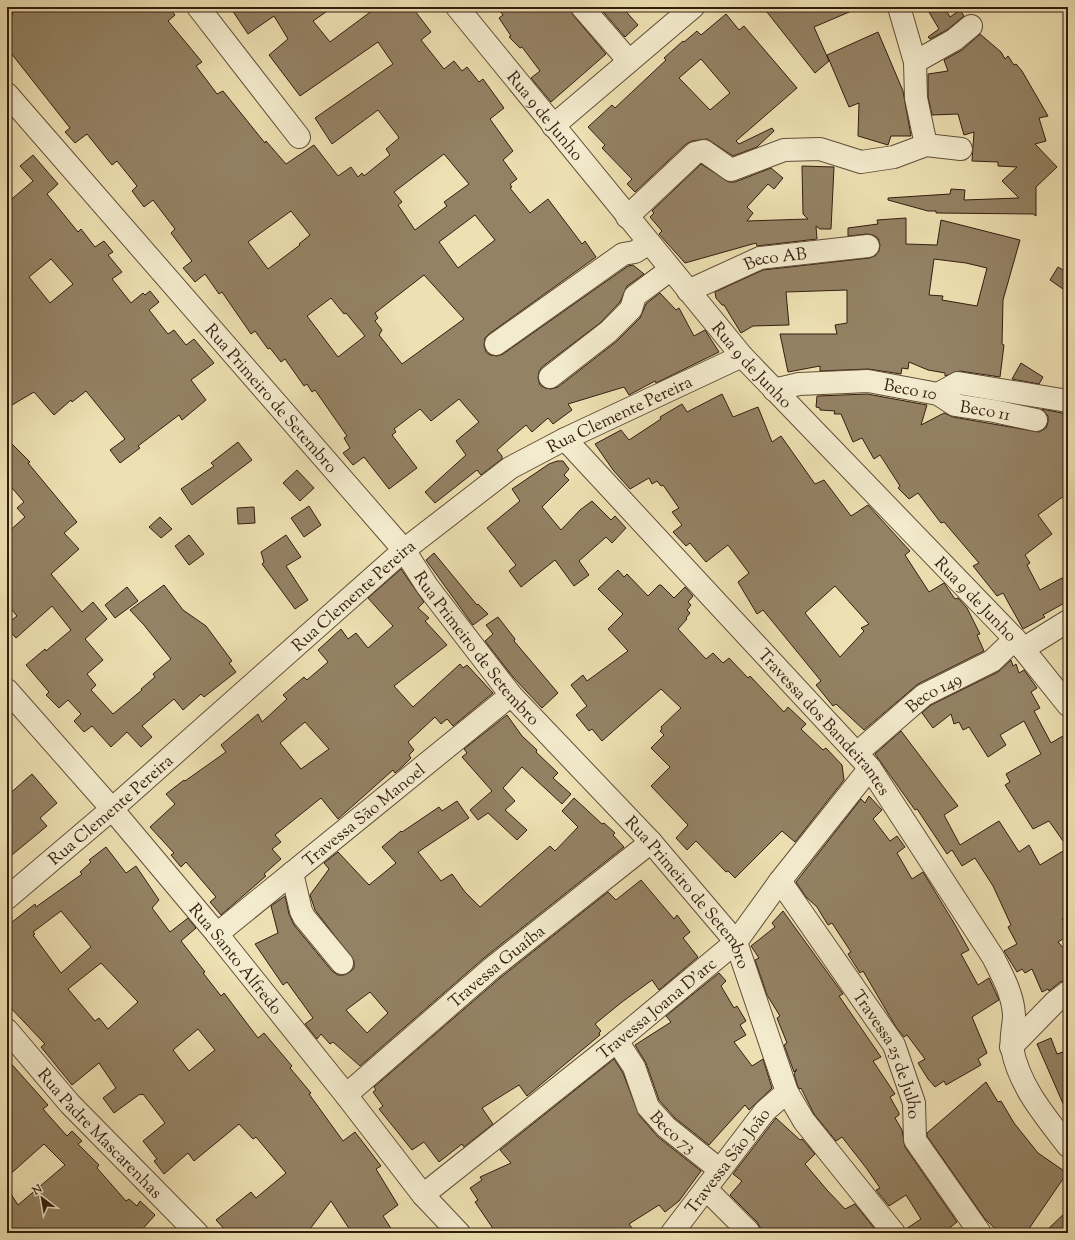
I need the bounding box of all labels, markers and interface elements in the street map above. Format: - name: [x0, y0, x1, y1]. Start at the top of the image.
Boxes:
- street label: Rua 9 de Junho: [500, 67, 588, 167]
- street label: Beco AB: [740, 243, 808, 278]
- street label: Rua 9 de Junho: [705, 318, 797, 415]
- street label: Rua Primeiro de Setembro: [198, 319, 342, 479]
- street label: Rua Clemente Pereira: [543, 371, 697, 460]
- street label: Beco 10: [881, 374, 939, 408]
- street label: Beco 11: [958, 396, 1013, 428]
- street label: Rua Clemente Pereira: [287, 535, 422, 658]
- street label: Rua 9 de Junho: [928, 552, 1022, 648]
- street label: Rua Primeiro de Setembro: [407, 567, 544, 732]
- street label: Travessa dos Bandeirantes: [751, 644, 895, 801]
- street label: Beco 149: [901, 668, 966, 720]
- street label: Rua Clemente Pereira: [44, 750, 179, 872]
- street label: Travessa São Manoel: [299, 759, 431, 873]
- street label: Rua Primeiro de Setembro: [618, 812, 754, 972]
- street label: Rua Santo Alfredo: [182, 899, 287, 1020]
- street label: Travessa Guaíba: [444, 920, 551, 1015]
- street label: Travessa Joana D'arc: [593, 953, 723, 1066]
- street label: Travessa 25 de Julho: [845, 986, 924, 1120]
- street label: Rua Padre Mascarenhas: [31, 1064, 167, 1205]
- street label: Travessa São João: [681, 1104, 777, 1220]
- street label: Beco 73: [643, 1106, 700, 1160]
- north arrow: [22, 1178, 62, 1218]
- text: N: [29, 1181, 45, 1200]

